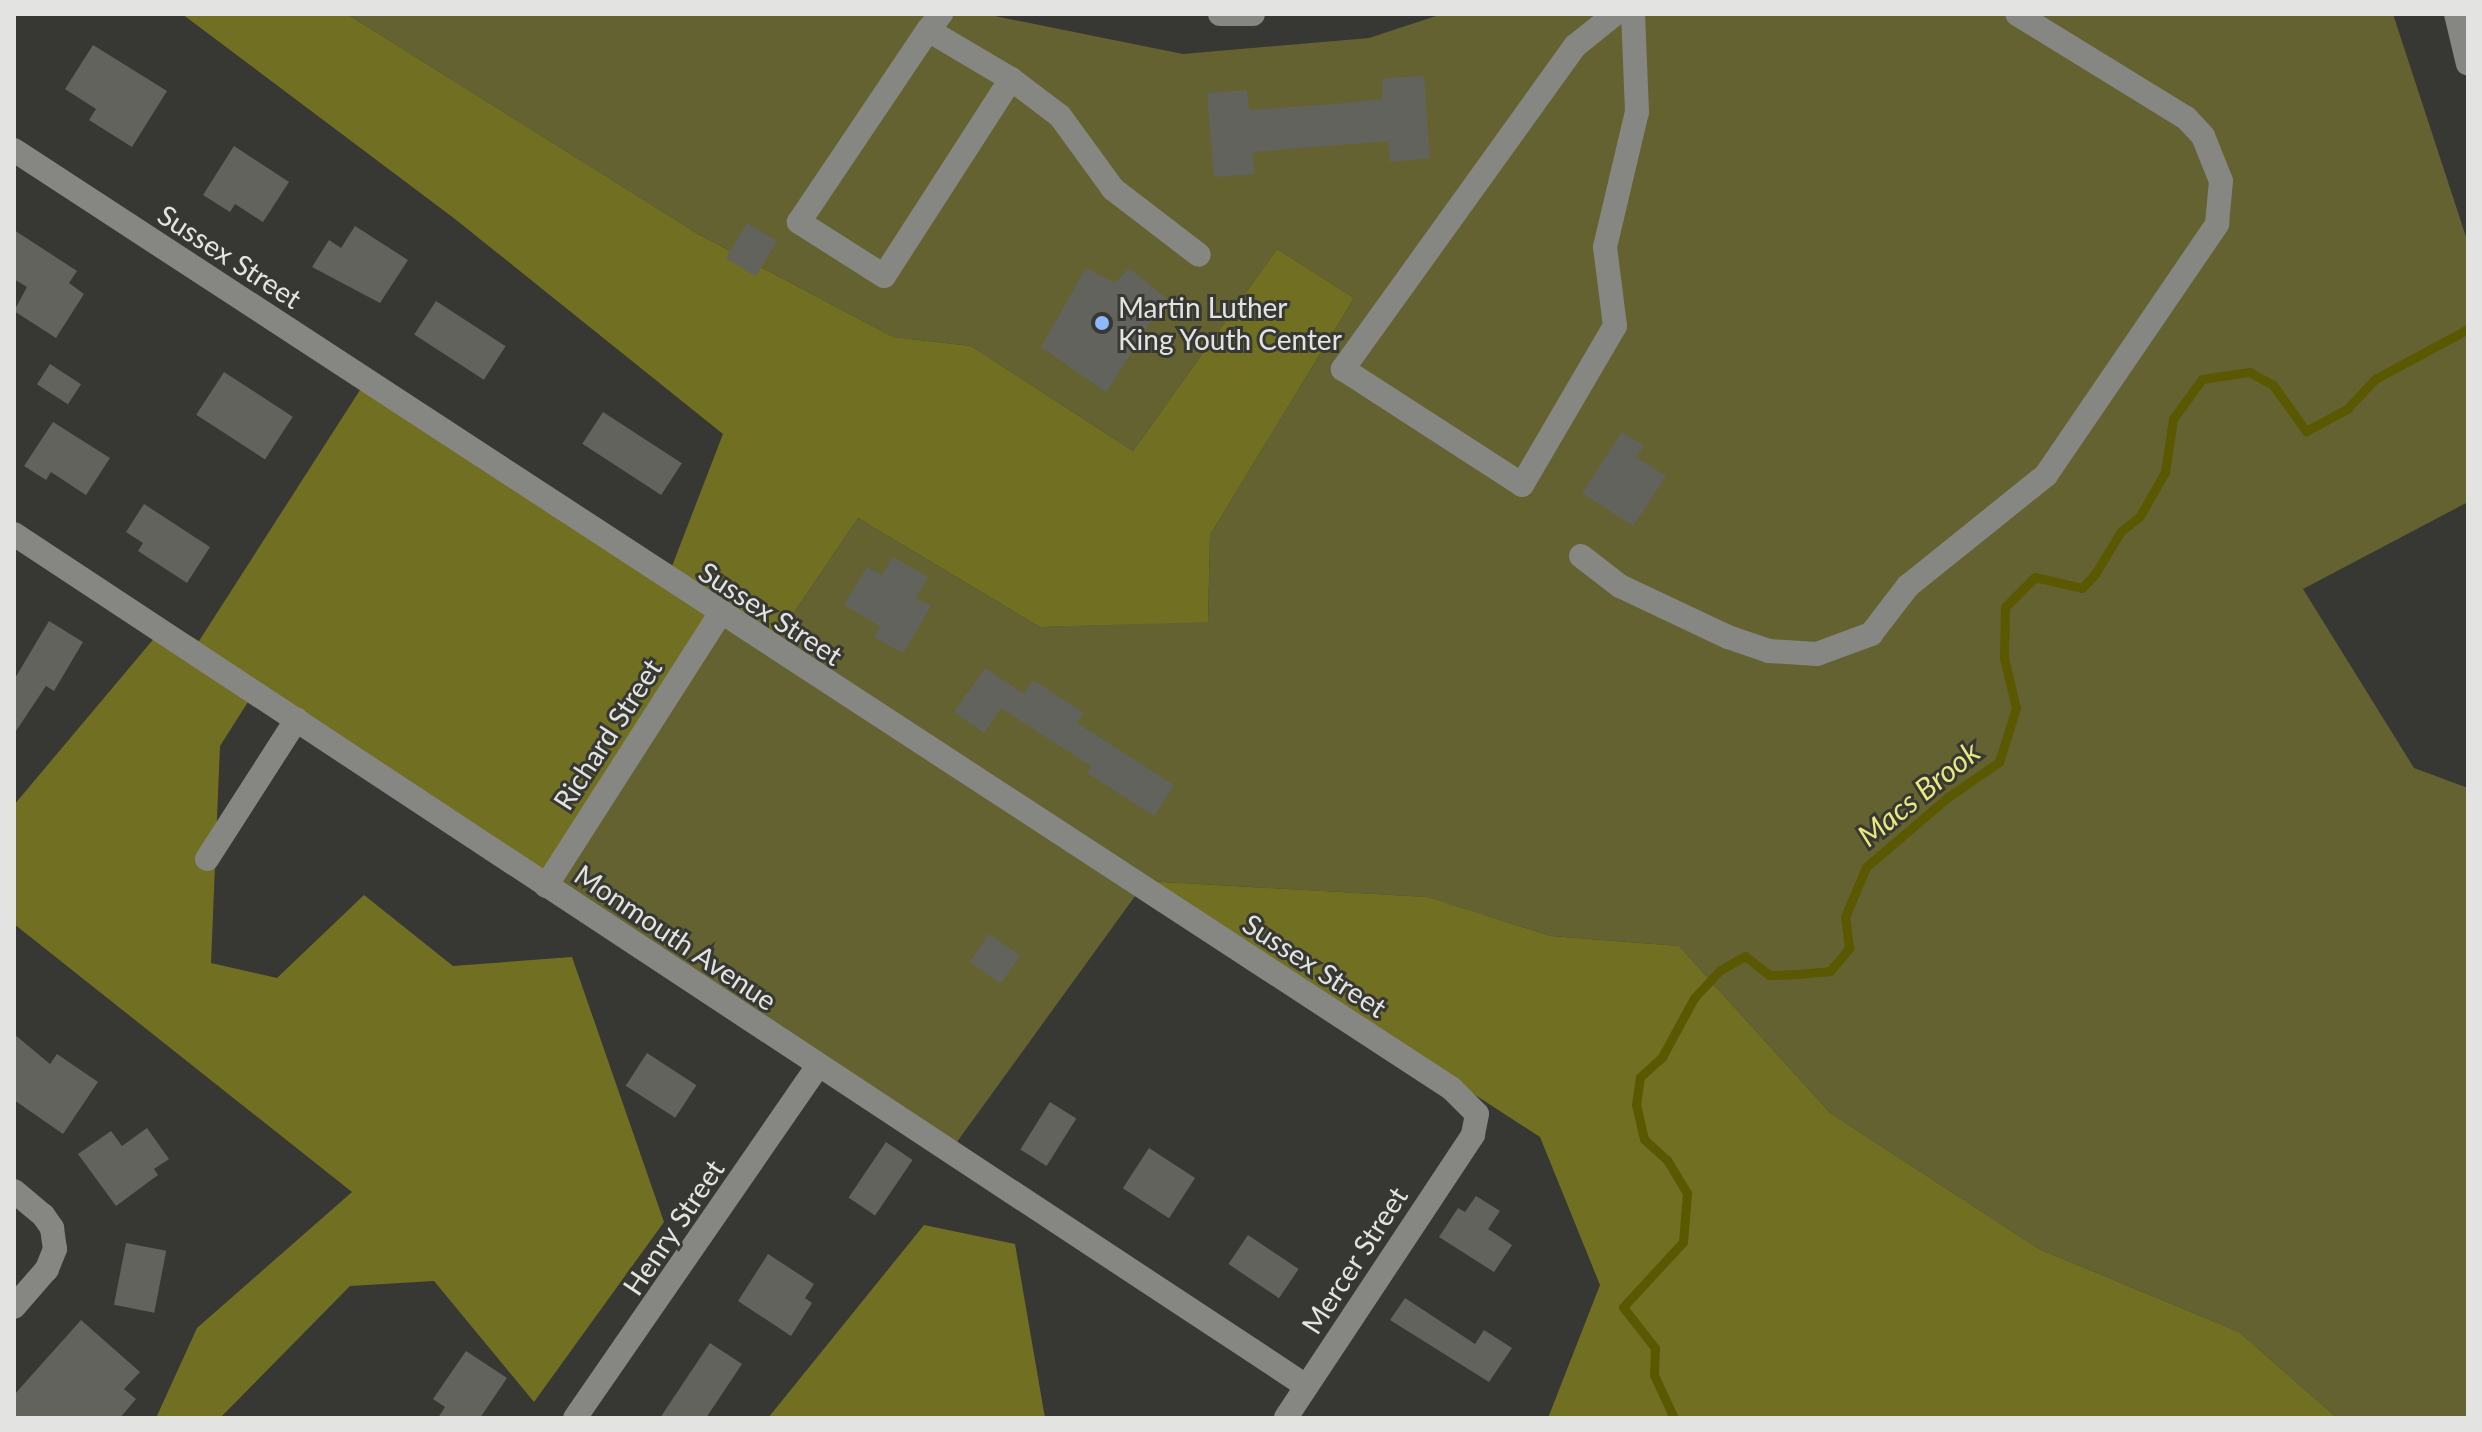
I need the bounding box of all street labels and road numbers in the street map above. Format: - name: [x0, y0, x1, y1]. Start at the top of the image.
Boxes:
- street label: Sussex Street: [152, 197, 308, 315]
- street label: Sussex Street: [693, 554, 849, 672]
- street label: Richard Street: [546, 652, 668, 816]
- street label: Monmouth Avenue: [568, 857, 784, 1017]
- street label: Sussex Street: [1237, 906, 1393, 1024]
- street label: Henry Street: [615, 1153, 731, 1301]
- street label: Mercer Street: [1294, 1180, 1414, 1340]

